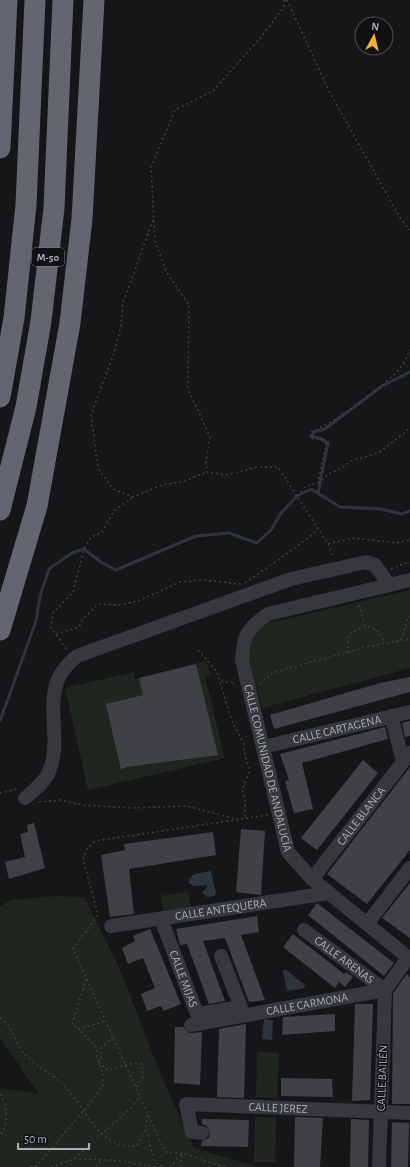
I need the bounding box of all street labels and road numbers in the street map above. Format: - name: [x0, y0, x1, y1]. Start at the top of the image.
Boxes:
- road number: M-50: [32, 248, 64, 266]
- street label: CALLE COMUNIDAD DE ANDALUCÍA: [242, 683, 294, 853]
- street label: CALLE CARTAGENA: [292, 713, 382, 746]
- street label: CALLE BLANCA: [335, 784, 388, 847]
- street label: CALLE ANTEQUERA: [174, 897, 267, 922]
- street label: CALLE ARENAS: [312, 934, 377, 986]
- street label: CALLE MIJAS: [167, 949, 200, 1009]
- street label: CALLE CARMONA: [265, 991, 349, 1017]
- street label: CALLE BAILÉN: [374, 1045, 389, 1111]
- street label: CALLE JEREZ: [248, 1101, 308, 1115]

